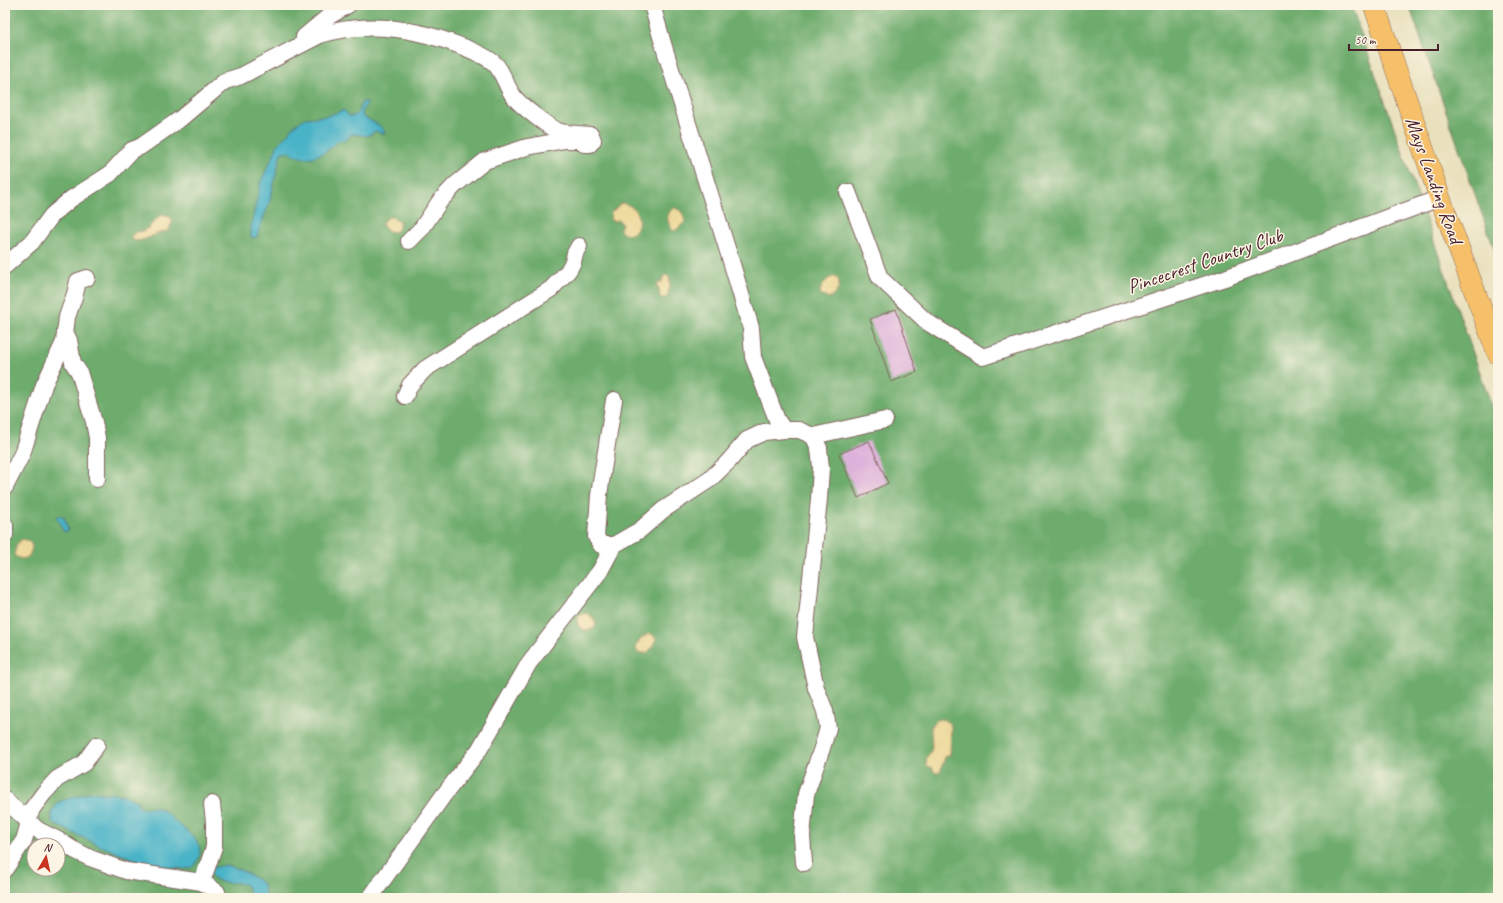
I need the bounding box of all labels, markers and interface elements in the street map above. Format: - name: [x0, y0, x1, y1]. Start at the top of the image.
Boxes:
- scale bar: [1349, 26, 1438, 52]
- text: 50 m: [1355, 32, 1377, 48]
- street label: Mays Landing Road: [1400, 113, 1470, 250]
- street label: Pincecrest Country Club: [1124, 222, 1287, 299]
- north arrow: [26, 837, 66, 877]
- text: N: [43, 840, 54, 855]

